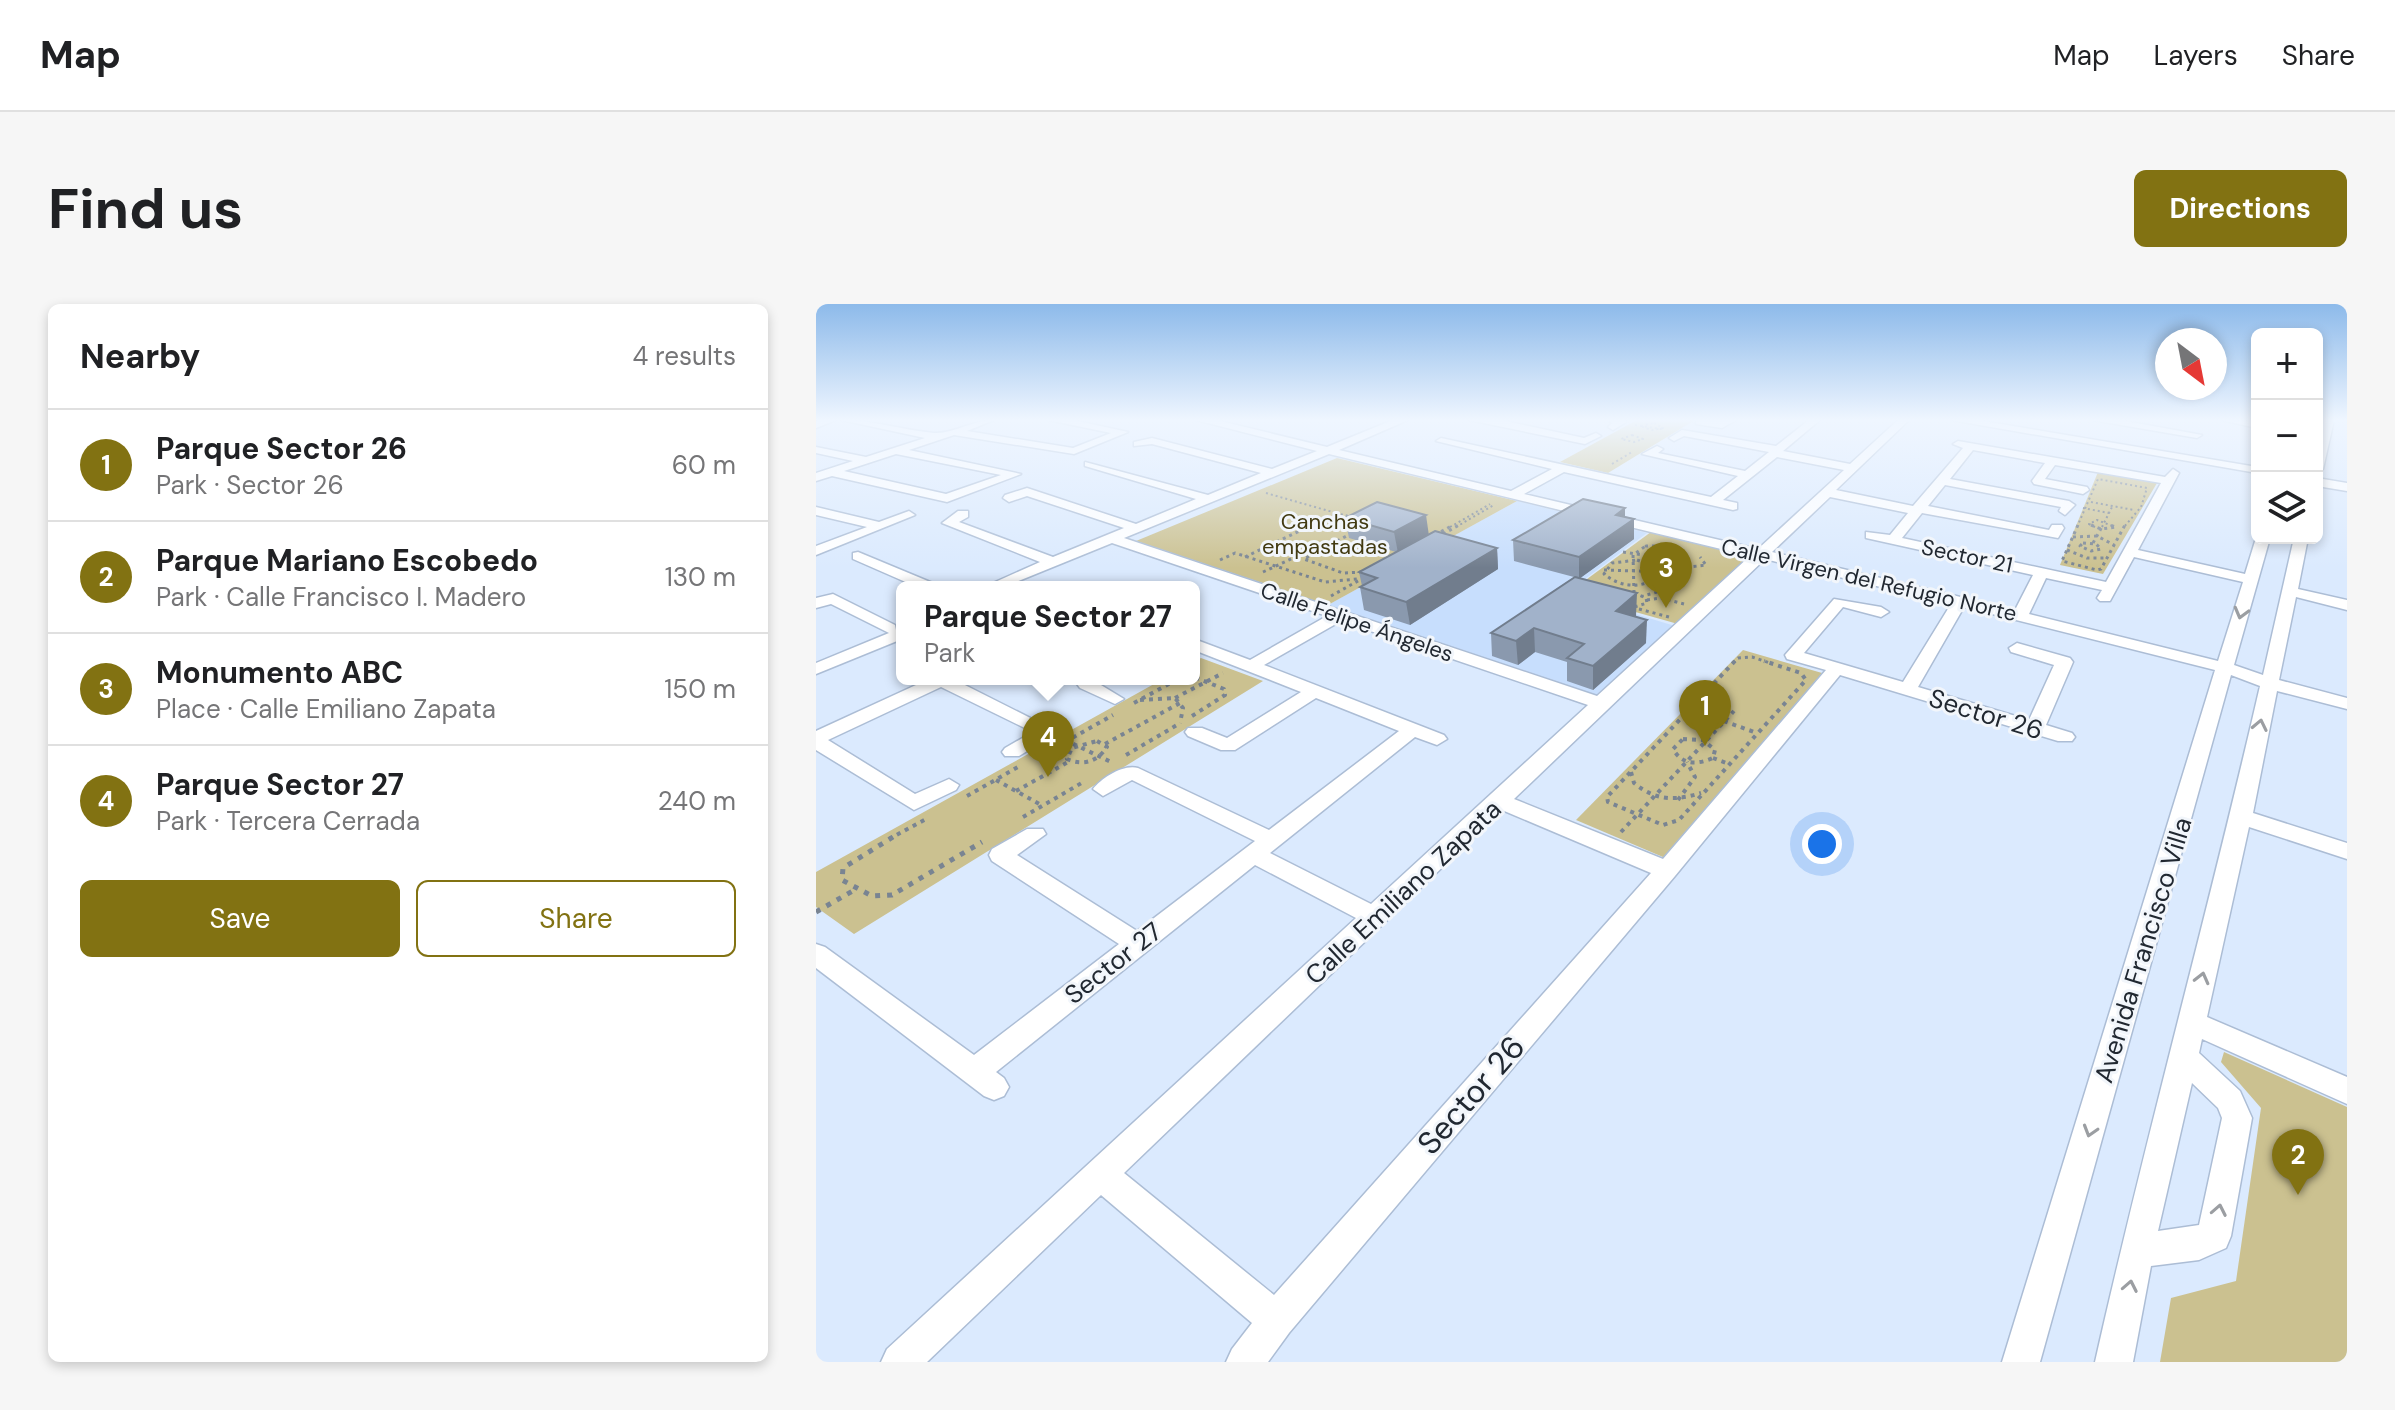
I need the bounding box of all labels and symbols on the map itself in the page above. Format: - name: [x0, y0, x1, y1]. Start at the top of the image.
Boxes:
- north arrow: [2155, 328, 2227, 400]
- park label: Canchas empastadas: [1262, 507, 1388, 561]
- street label: Calle Virgen del Refugio Norte: [1718, 532, 2020, 628]
- street label: Sector 21: [1919, 532, 2015, 580]
- pin: 3: [1640, 542, 1692, 608]
- street label: Calle Felipe Ángeles: [1257, 575, 1457, 669]
- one-way arrow: [2234, 605, 2251, 619]
- pin: 1: [1679, 680, 1731, 746]
- street label: Sector 26: [1925, 681, 2047, 747]
- pin: 4: [1022, 711, 1074, 777]
- one-way arrow: [2251, 718, 2268, 732]
- street label: Calle Emiliano Zapata: [1298, 792, 1508, 992]
- street label: Avenida Francisco Villa: [2086, 813, 2200, 1087]
- your location: [1802, 824, 1842, 864]
- street label: Sector 27: [1057, 914, 1169, 1012]
- one-way arrow: [2192, 971, 2209, 985]
- street label: Sector 26: [1408, 1027, 1534, 1163]
- one-way arrow: [2083, 1124, 2099, 1138]
- pin: 2: [2272, 1129, 2324, 1195]
- one-way arrow: [2210, 1203, 2227, 1217]
- one-way arrow: [2120, 1279, 2137, 1292]

